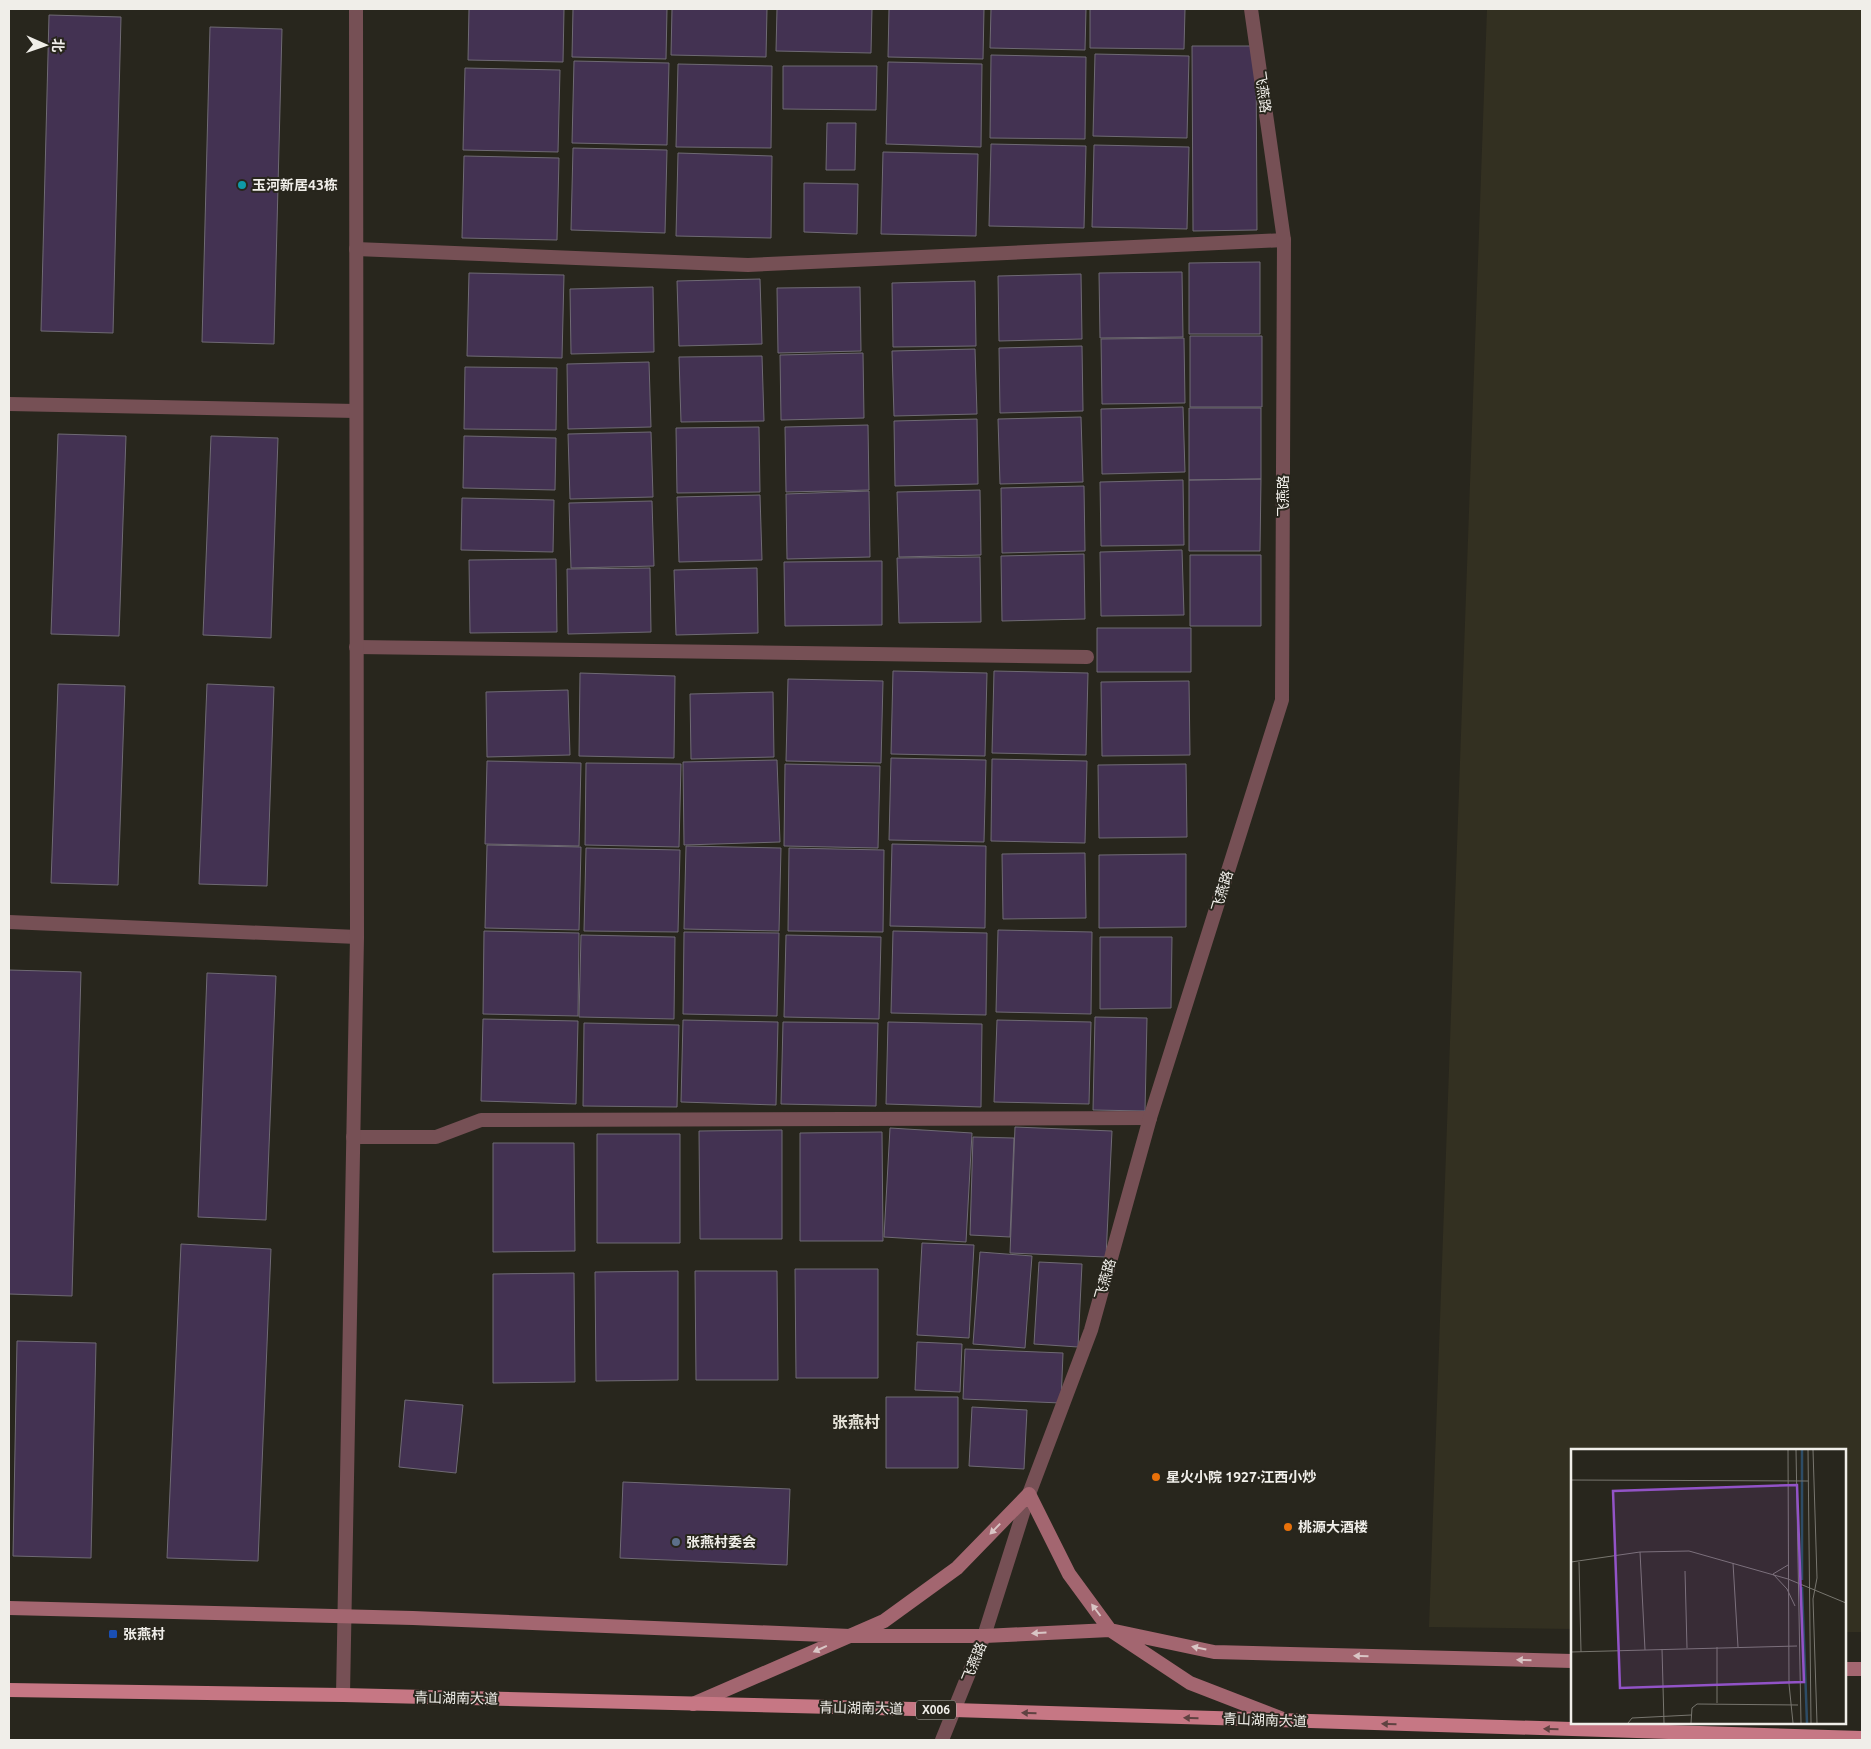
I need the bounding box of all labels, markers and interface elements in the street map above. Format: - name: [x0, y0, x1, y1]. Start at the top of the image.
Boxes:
- north arrow: [20, 20, 70, 70]
- text: 北: [50, 38, 66, 53]
- street label: 飞燕路: [1252, 70, 1274, 114]
- place label: 玉河新居43栋: [252, 177, 338, 193]
- marker: 玉河新居43栋: [236, 179, 248, 191]
- street label: 飞燕路: [1275, 475, 1291, 517]
- street label: 飞燕路: [1208, 869, 1236, 913]
- street label: 飞燕路: [1092, 1257, 1118, 1301]
- district label: 张燕村: [832, 1413, 880, 1431]
- inset map: [1571, 1449, 1846, 1724]
- place label: 星火小院 1927·江西小炒: [1166, 1469, 1316, 1485]
- marker: 星火小院 1927·江西小炒: [1150, 1471, 1162, 1483]
- place label: 桃源大酒楼: [1298, 1519, 1368, 1535]
- marker: 桃源大酒楼: [1282, 1521, 1294, 1533]
- one-way arrow: [989, 1523, 1001, 1535]
- place label: 张燕村委会: [686, 1534, 756, 1550]
- marker: 张燕村委会: [670, 1536, 682, 1548]
- one-way arrow: [1091, 1603, 1101, 1617]
- place label: 张燕村: [123, 1626, 165, 1642]
- marker: 张燕村: [107, 1628, 119, 1640]
- one-way arrow: [1030, 1630, 1046, 1638]
- street label: 飞燕路: [959, 1640, 989, 1684]
- one-way arrow: [1191, 1644, 1207, 1652]
- one-way arrow: [813, 1646, 827, 1654]
- one-way arrow: [1353, 1651, 1369, 1659]
- one-way arrow: [1515, 1656, 1531, 1664]
- street label: 青山湖南大道: [414, 1689, 498, 1707]
- street label: 青山湖南大道: [819, 1699, 903, 1717]
- road number: X006: [916, 1700, 956, 1720]
- one-way arrow: [1021, 1708, 1037, 1716]
- street label: 青山湖南大道: [1223, 1711, 1307, 1729]
- one-way arrow: [1183, 1713, 1199, 1721]
- one-way arrow: [1380, 1719, 1396, 1727]
- one-way arrow: [1543, 1724, 1559, 1732]

